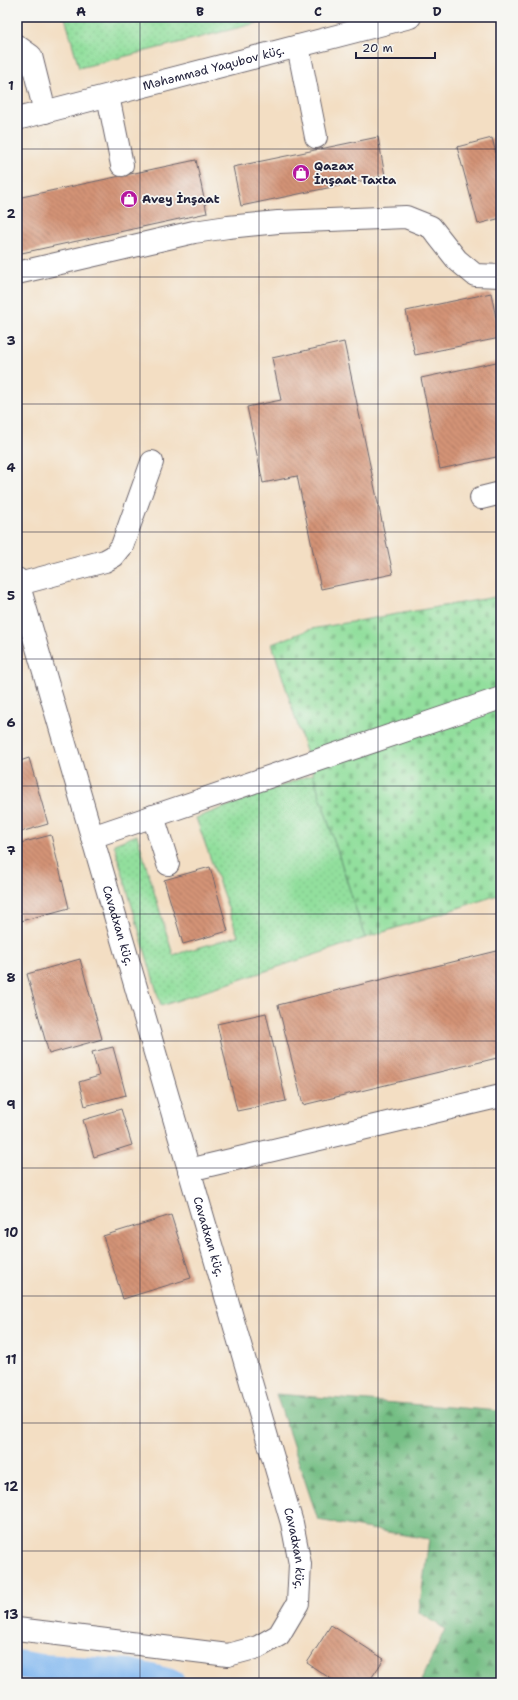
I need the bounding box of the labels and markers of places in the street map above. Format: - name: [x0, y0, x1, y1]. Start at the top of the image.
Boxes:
- place label: Qazax İnşaat Taxta: [314, 158, 397, 188]
- shop icon: Qazax İnşaat Taxta: [291, 163, 311, 183]
- shop icon: Avey İnşaat: [119, 189, 139, 209]
- place label: Avey İnşaat: [142, 191, 220, 207]

